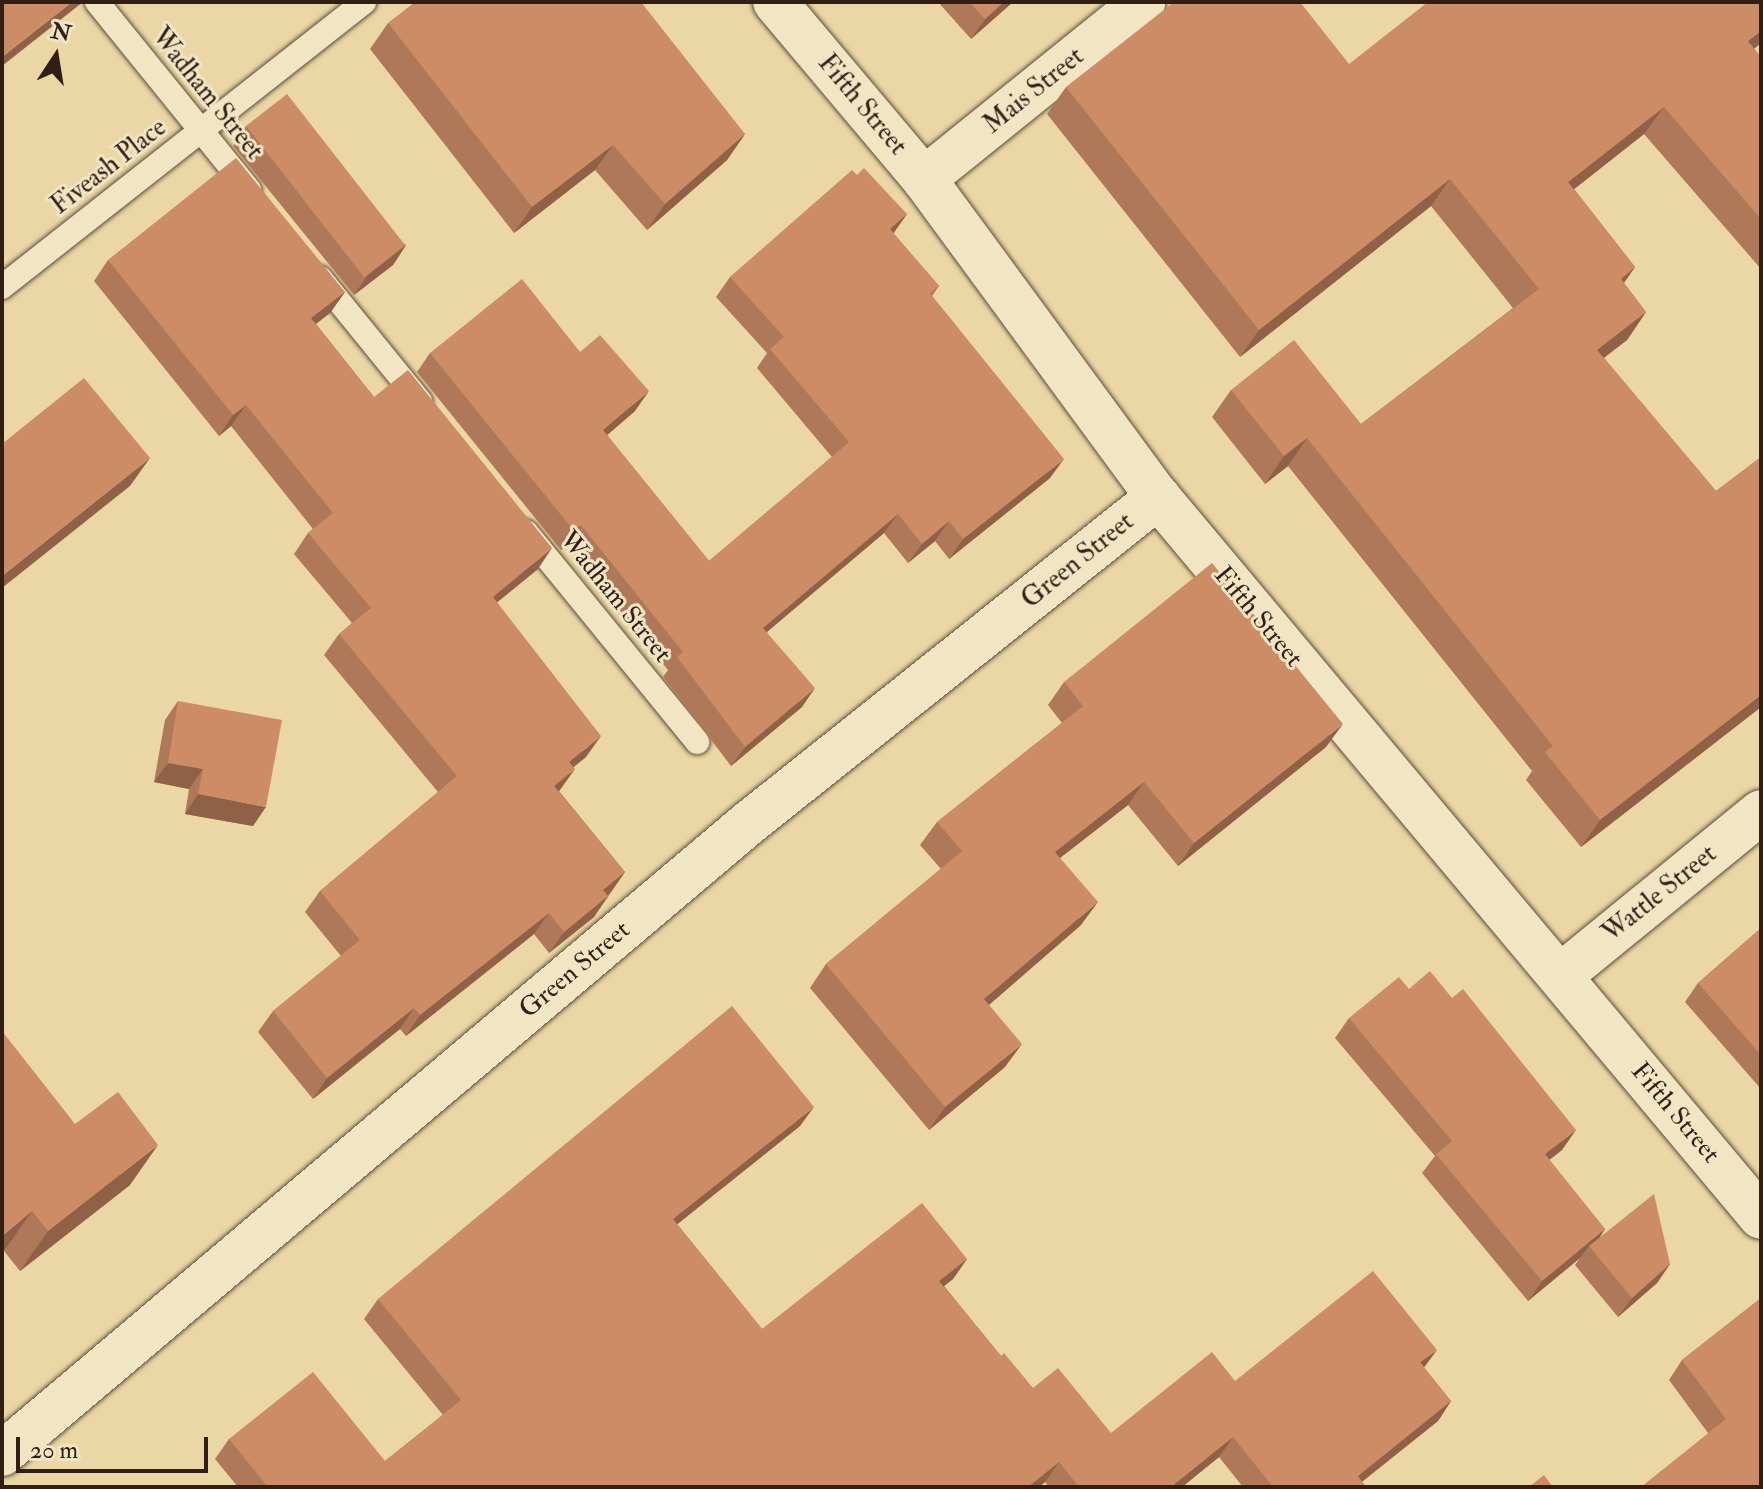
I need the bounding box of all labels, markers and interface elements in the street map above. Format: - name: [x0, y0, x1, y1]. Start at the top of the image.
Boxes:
- north arrow: [16, 16, 96, 96]
- text: N: [48, 17, 74, 48]
- street label: Wadham Street: [144, 22, 270, 166]
- street label: Mais Street: [978, 41, 1090, 141]
- street label: Fifth Street: [811, 48, 913, 162]
- street label: Fiveash Place: [45, 112, 173, 222]
- street label: Green Street: [1016, 506, 1140, 616]
- street label: Wadham Street: [552, 525, 678, 669]
- street label: Fifth Street: [1207, 560, 1309, 674]
- street label: Wattle Street: [1597, 839, 1723, 949]
- street label: Green Street: [513, 915, 637, 1025]
- street label: Fifth Street: [1624, 1056, 1726, 1170]
- scale bar: [20, 1421, 212, 1471]
- text: 20 m: [30, 1435, 78, 1466]

